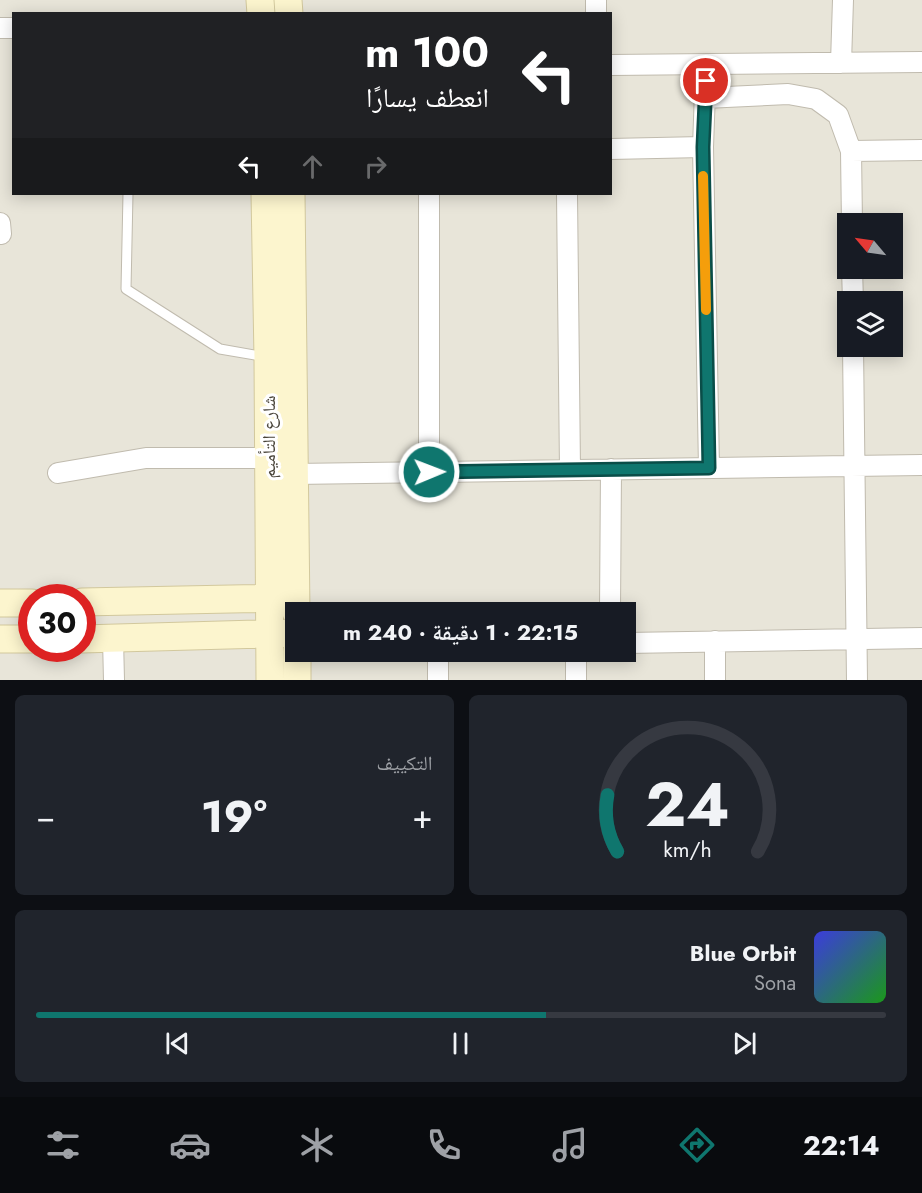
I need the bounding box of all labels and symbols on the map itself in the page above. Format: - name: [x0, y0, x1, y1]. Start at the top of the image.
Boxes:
- pin: [680, 55, 731, 106]
- north arrow: [837, 213, 903, 279]
- street label: شارع التأميم: [256, 396, 282, 478]
- position arrow: [397, 440, 461, 504]
- speed limit sign: 30: [18, 584, 96, 662]

